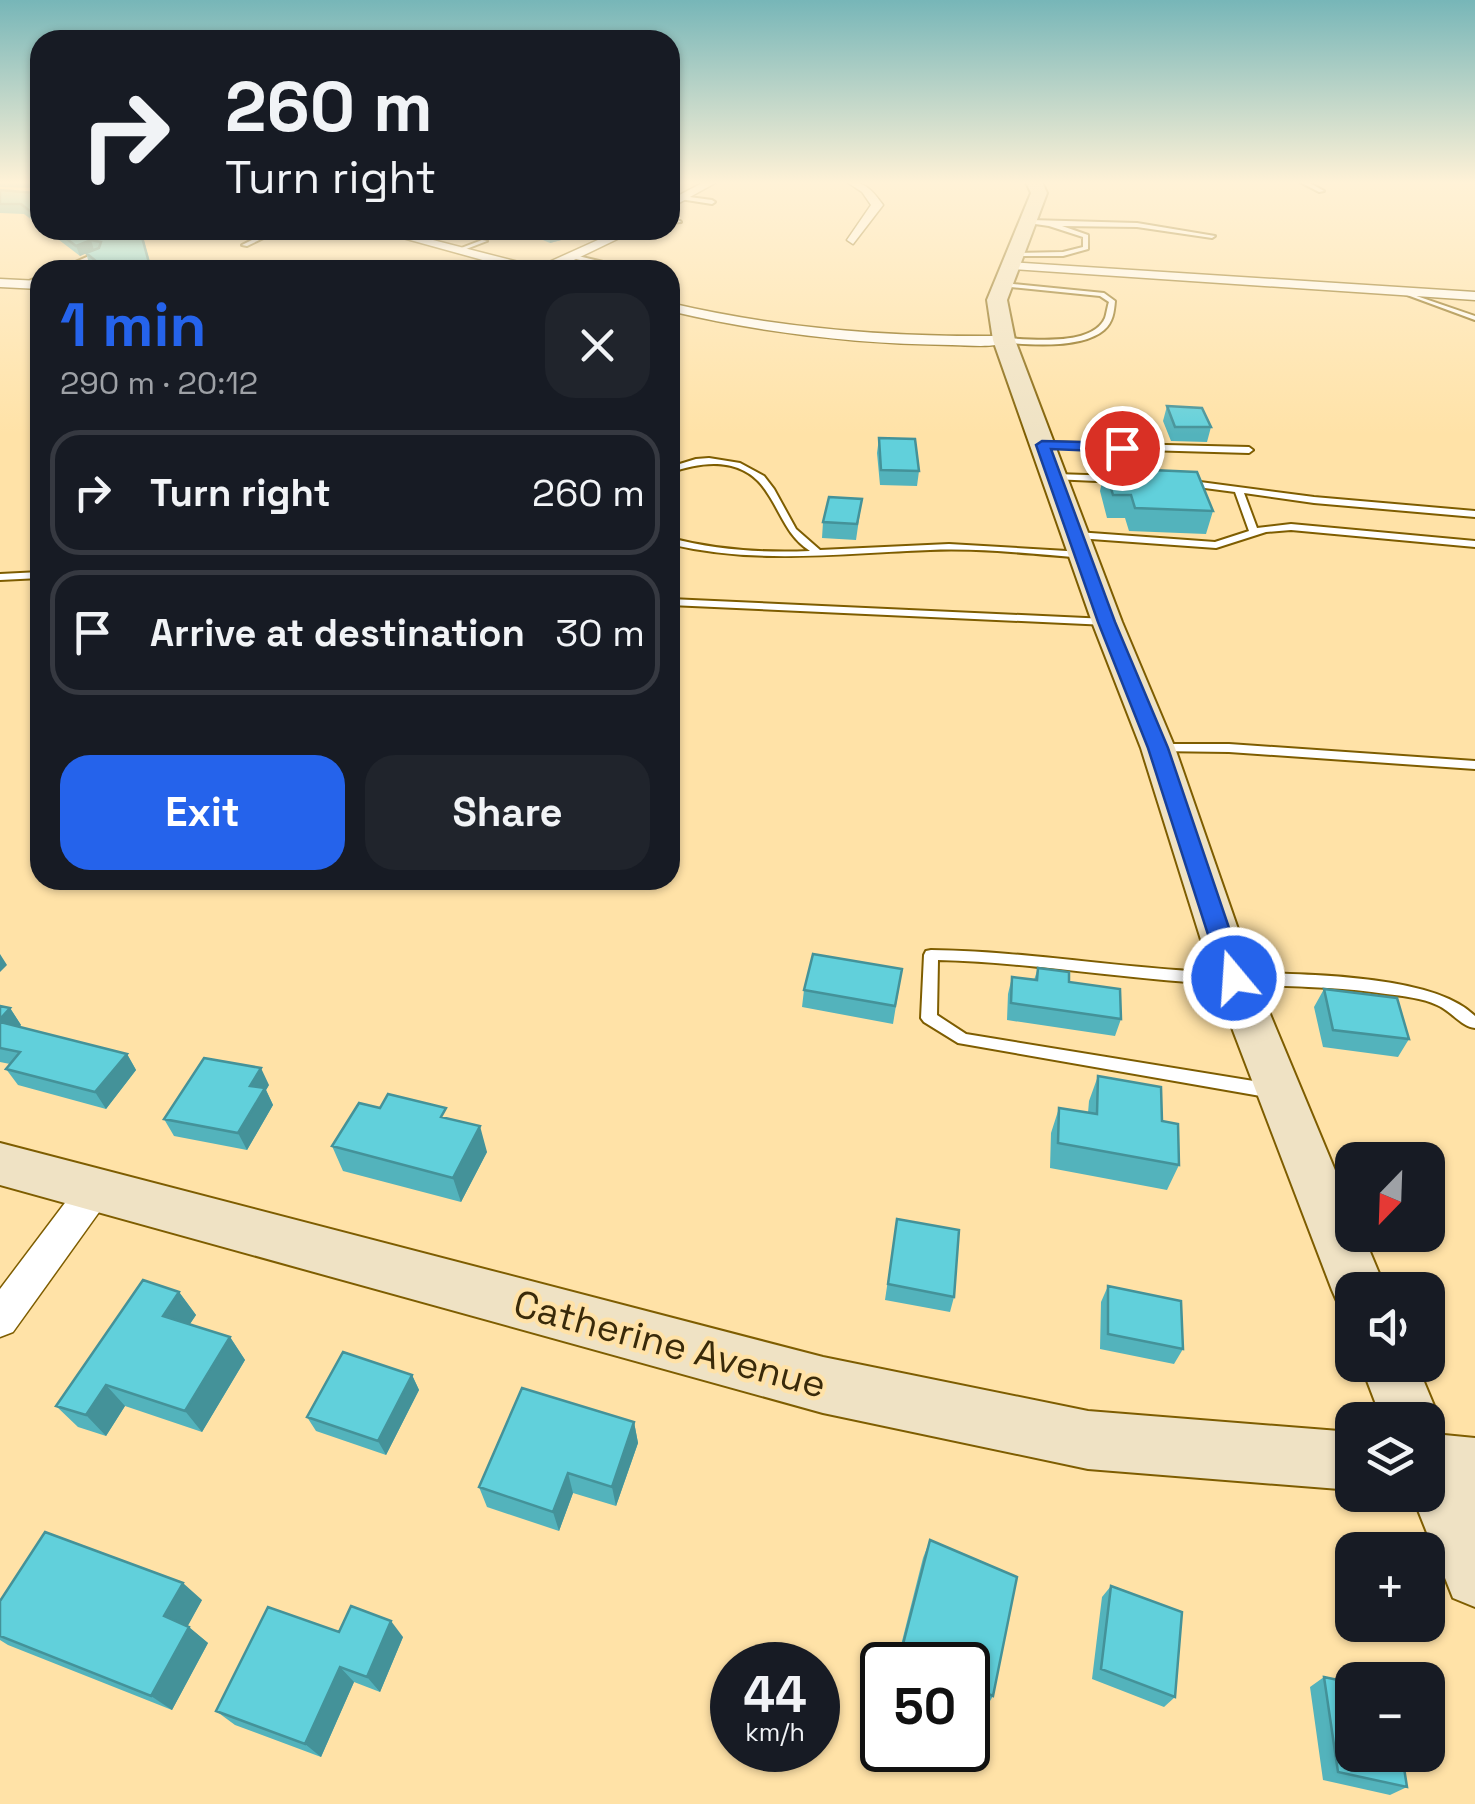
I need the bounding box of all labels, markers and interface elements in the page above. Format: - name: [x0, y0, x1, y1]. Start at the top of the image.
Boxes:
- text: 260 m: [225, 62, 433, 151]
- icon: right: [60, 70, 190, 200]
- text: Turn right: [225, 149, 436, 206]
- text: 1 min: [60, 287, 207, 364]
- button: close: [545, 293, 650, 398]
- text: 290 m · 20:12: [60, 363, 258, 403]
- pin: [1080, 406, 1165, 491]
- icon: arrive: [1095, 421, 1150, 476]
- icon: right: [65, 465, 120, 520]
- text: Turn right: [150, 469, 331, 517]
- text: 260 m: [532, 469, 645, 517]
- icon: arrive: [65, 605, 120, 660]
- text: Arrive at destination: [150, 609, 525, 657]
- text: 30 m: [555, 609, 645, 657]
- button: Exit: [60, 755, 345, 870]
- button: Share: [365, 755, 650, 870]
- position arrow: [1182, 926, 1286, 1030]
- north arrow: [1335, 1142, 1445, 1252]
- map controls: [1335, 1142, 1445, 1772]
- button: sound: [1335, 1272, 1445, 1382]
- street label: Catherine Avenue: [509, 1279, 831, 1409]
- button: layers: [1335, 1402, 1445, 1512]
- button: +: [1335, 1532, 1445, 1642]
- speed limit sign: 50: [860, 1642, 990, 1772]
- button: −: [1335, 1662, 1445, 1772]
- text: 44: [743, 1663, 807, 1727]
- text: km/h: [745, 1716, 805, 1748]

